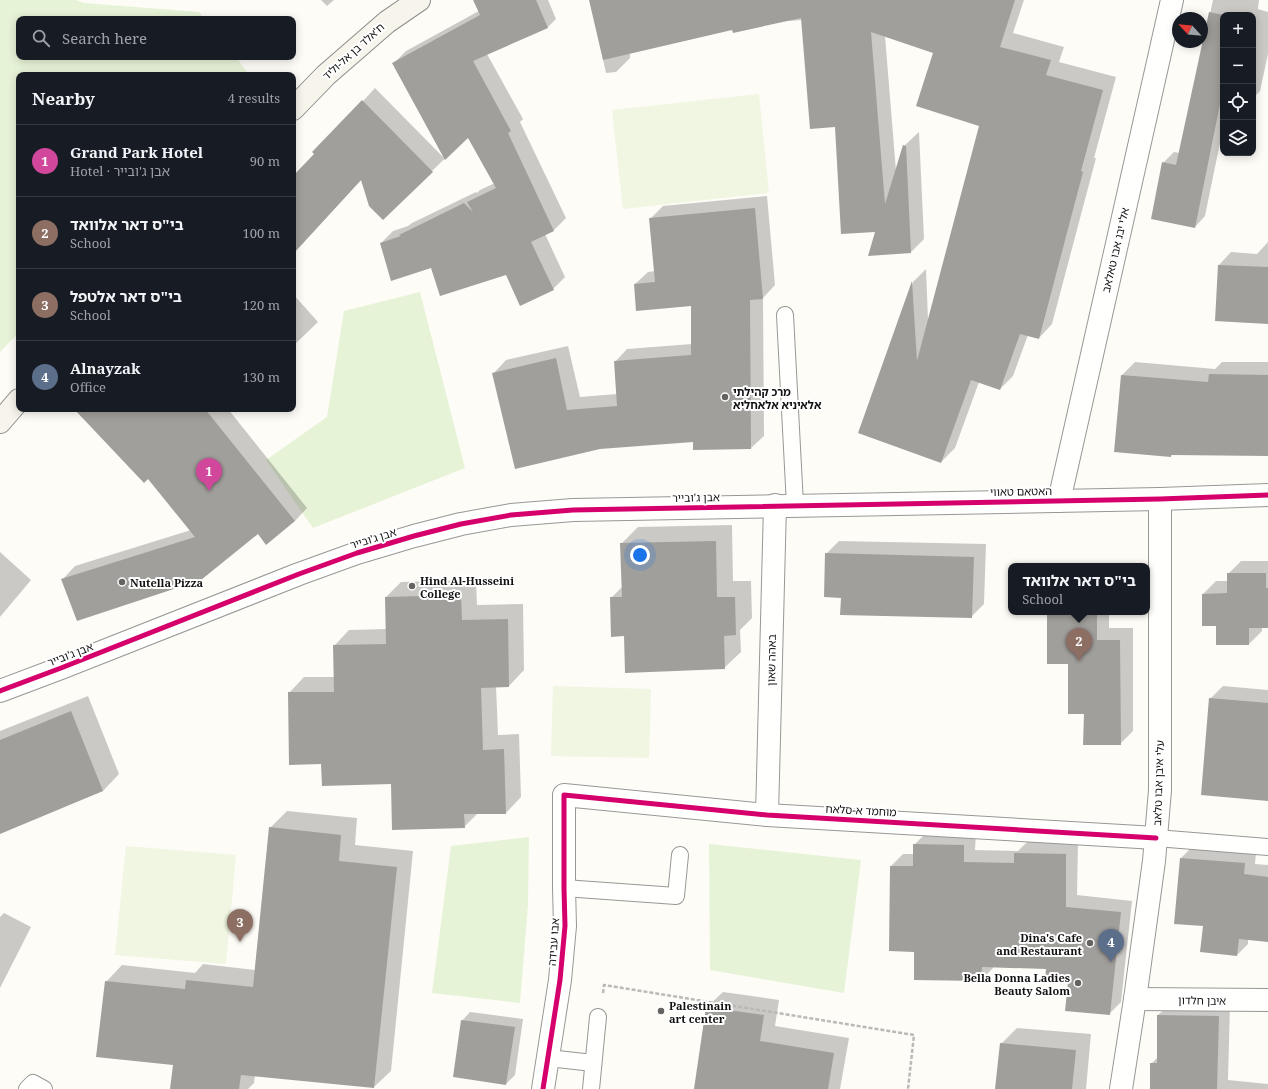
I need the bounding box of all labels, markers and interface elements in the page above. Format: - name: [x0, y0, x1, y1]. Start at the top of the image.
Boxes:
- north arrow: [1172, 12, 1208, 48]
- map controls: [1220, 12, 1256, 156]
- button: +: [1220, 12, 1256, 48]
- search box: [16, 16, 296, 60]
- street label: ח'אלד בן אל-וליד: [319, 19, 387, 83]
- icon: search: [30, 27, 52, 49]
- text: Search here: [62, 28, 147, 48]
- button: −: [1220, 48, 1256, 84]
- button: locate: [1220, 84, 1256, 120]
- text: Nearby: [32, 87, 95, 110]
- text: 4 results: [228, 89, 280, 107]
- button: layers: [1220, 120, 1256, 156]
- text: Grand Park Hotel: [70, 142, 203, 162]
- text: 1: [41, 152, 49, 170]
- text: 90 m: [250, 152, 280, 170]
- text: Hotel · אבן ג'ובייר: [70, 162, 170, 180]
- street label: אלי יבנ אבו טאלאב: [1098, 206, 1132, 294]
- text: בי"ס דאר אלוואד: [70, 214, 184, 234]
- text: 2: [41, 224, 49, 242]
- text: 100 m: [243, 224, 280, 242]
- text: School: [70, 234, 111, 252]
- text: בי"ס דאר אלטפל: [70, 286, 182, 306]
- text: 3: [41, 296, 49, 314]
- text: 120 m: [243, 296, 280, 314]
- text: School: [70, 306, 111, 324]
- text: Alnayzak: [70, 358, 140, 378]
- text: 4: [41, 368, 49, 386]
- text: 130 m: [243, 368, 280, 386]
- text: Office: [70, 378, 106, 396]
- place label: מרכ קהילתי אלאיניא אלאחליא: [733, 384, 822, 412]
- marker: מרכ קהילתי אלאיניא אלאחליא: [720, 392, 730, 402]
- pin: 1: [196, 458, 222, 491]
- street label: האטאם טאווי: [990, 483, 1052, 499]
- street label: אבן ג'ובייר: [672, 489, 720, 505]
- street label: אבן ג'ובייר: [348, 524, 398, 552]
- your location: [630, 545, 650, 565]
- popup: [1008, 563, 1150, 615]
- text: בי"ס דאר אלוואד: [1022, 570, 1136, 590]
- place label: Hind Al-Husseini College: [420, 573, 514, 601]
- place label: Nutella Pizza: [130, 575, 203, 590]
- marker: Nutella Pizza: [117, 577, 127, 587]
- marker: Hind Al-Husseini College: [407, 581, 417, 591]
- text: School: [1022, 590, 1063, 608]
- pin: 2: [1066, 628, 1092, 661]
- street label: באהה שאון: [763, 634, 779, 686]
- street label: אבן ג'ובייר: [45, 638, 95, 670]
- street label: עלי איבן אבו טלאב: [1149, 740, 1167, 826]
- street label: מוחמד א-סלאח: [825, 801, 897, 819]
- pin: 3: [227, 909, 253, 942]
- street label: אבו עבידה: [544, 917, 562, 967]
- pin: 4: [1098, 929, 1124, 962]
- place label: Dina's Cafe and Restaurant: [996, 930, 1083, 958]
- marker: Dina's Cafe and Restaurant: [1085, 938, 1095, 948]
- place label: Bella Donna Ladies Beauty Salom: [963, 970, 1070, 998]
- marker: Bella Donna Ladies Beauty Salom: [1073, 978, 1083, 988]
- street label: איבן חלדון: [1178, 992, 1226, 1008]
- place label: Palestinain art center: [669, 998, 732, 1026]
- marker: Palestinain art center: [656, 1006, 666, 1016]

